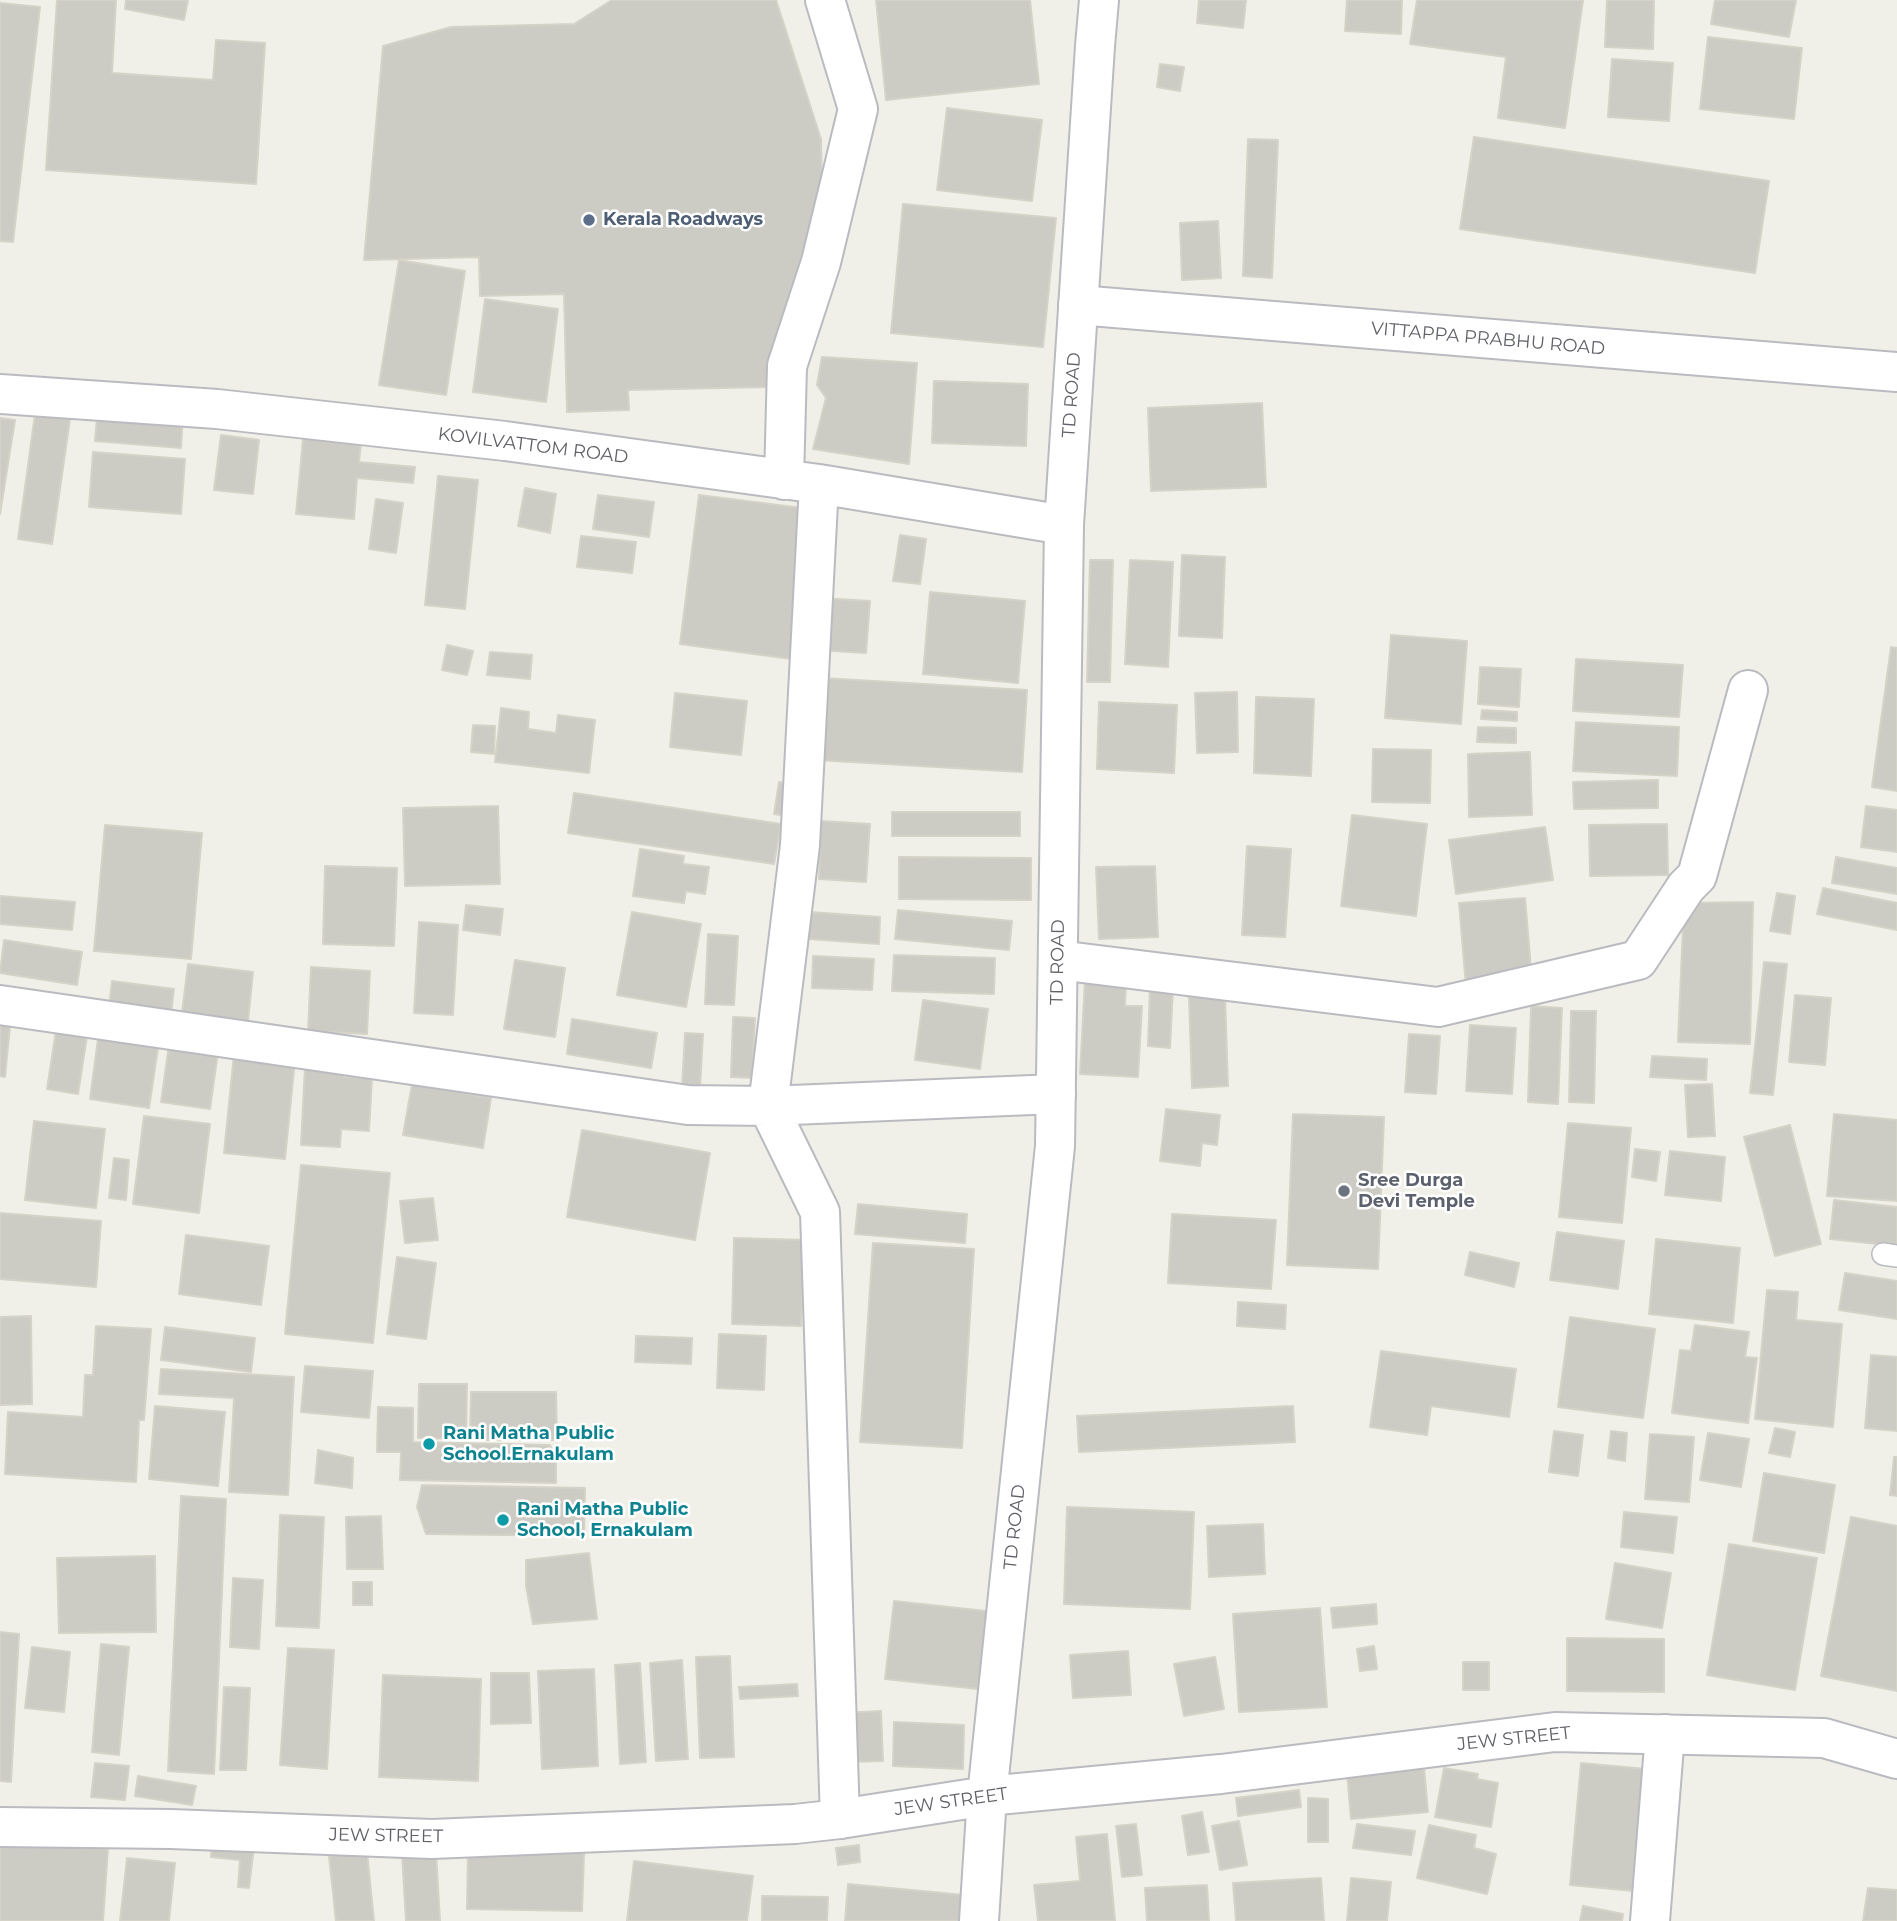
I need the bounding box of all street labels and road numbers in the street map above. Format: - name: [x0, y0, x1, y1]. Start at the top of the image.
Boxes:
- street label: VITTAPPA PRABHU ROAD: [1370, 318, 1606, 360]
- street label: TD ROAD: [1058, 352, 1086, 438]
- street label: KOVILVATTOM ROAD: [437, 424, 629, 468]
- street label: TD ROAD: [1046, 919, 1070, 1005]
- street label: TD ROAD: [1000, 1483, 1030, 1571]
- street label: JEW STREET: [1456, 1722, 1572, 1756]
- street label: JEW STREET: [893, 1783, 1009, 1821]
- street label: JEW STREET: [329, 1824, 443, 1848]

